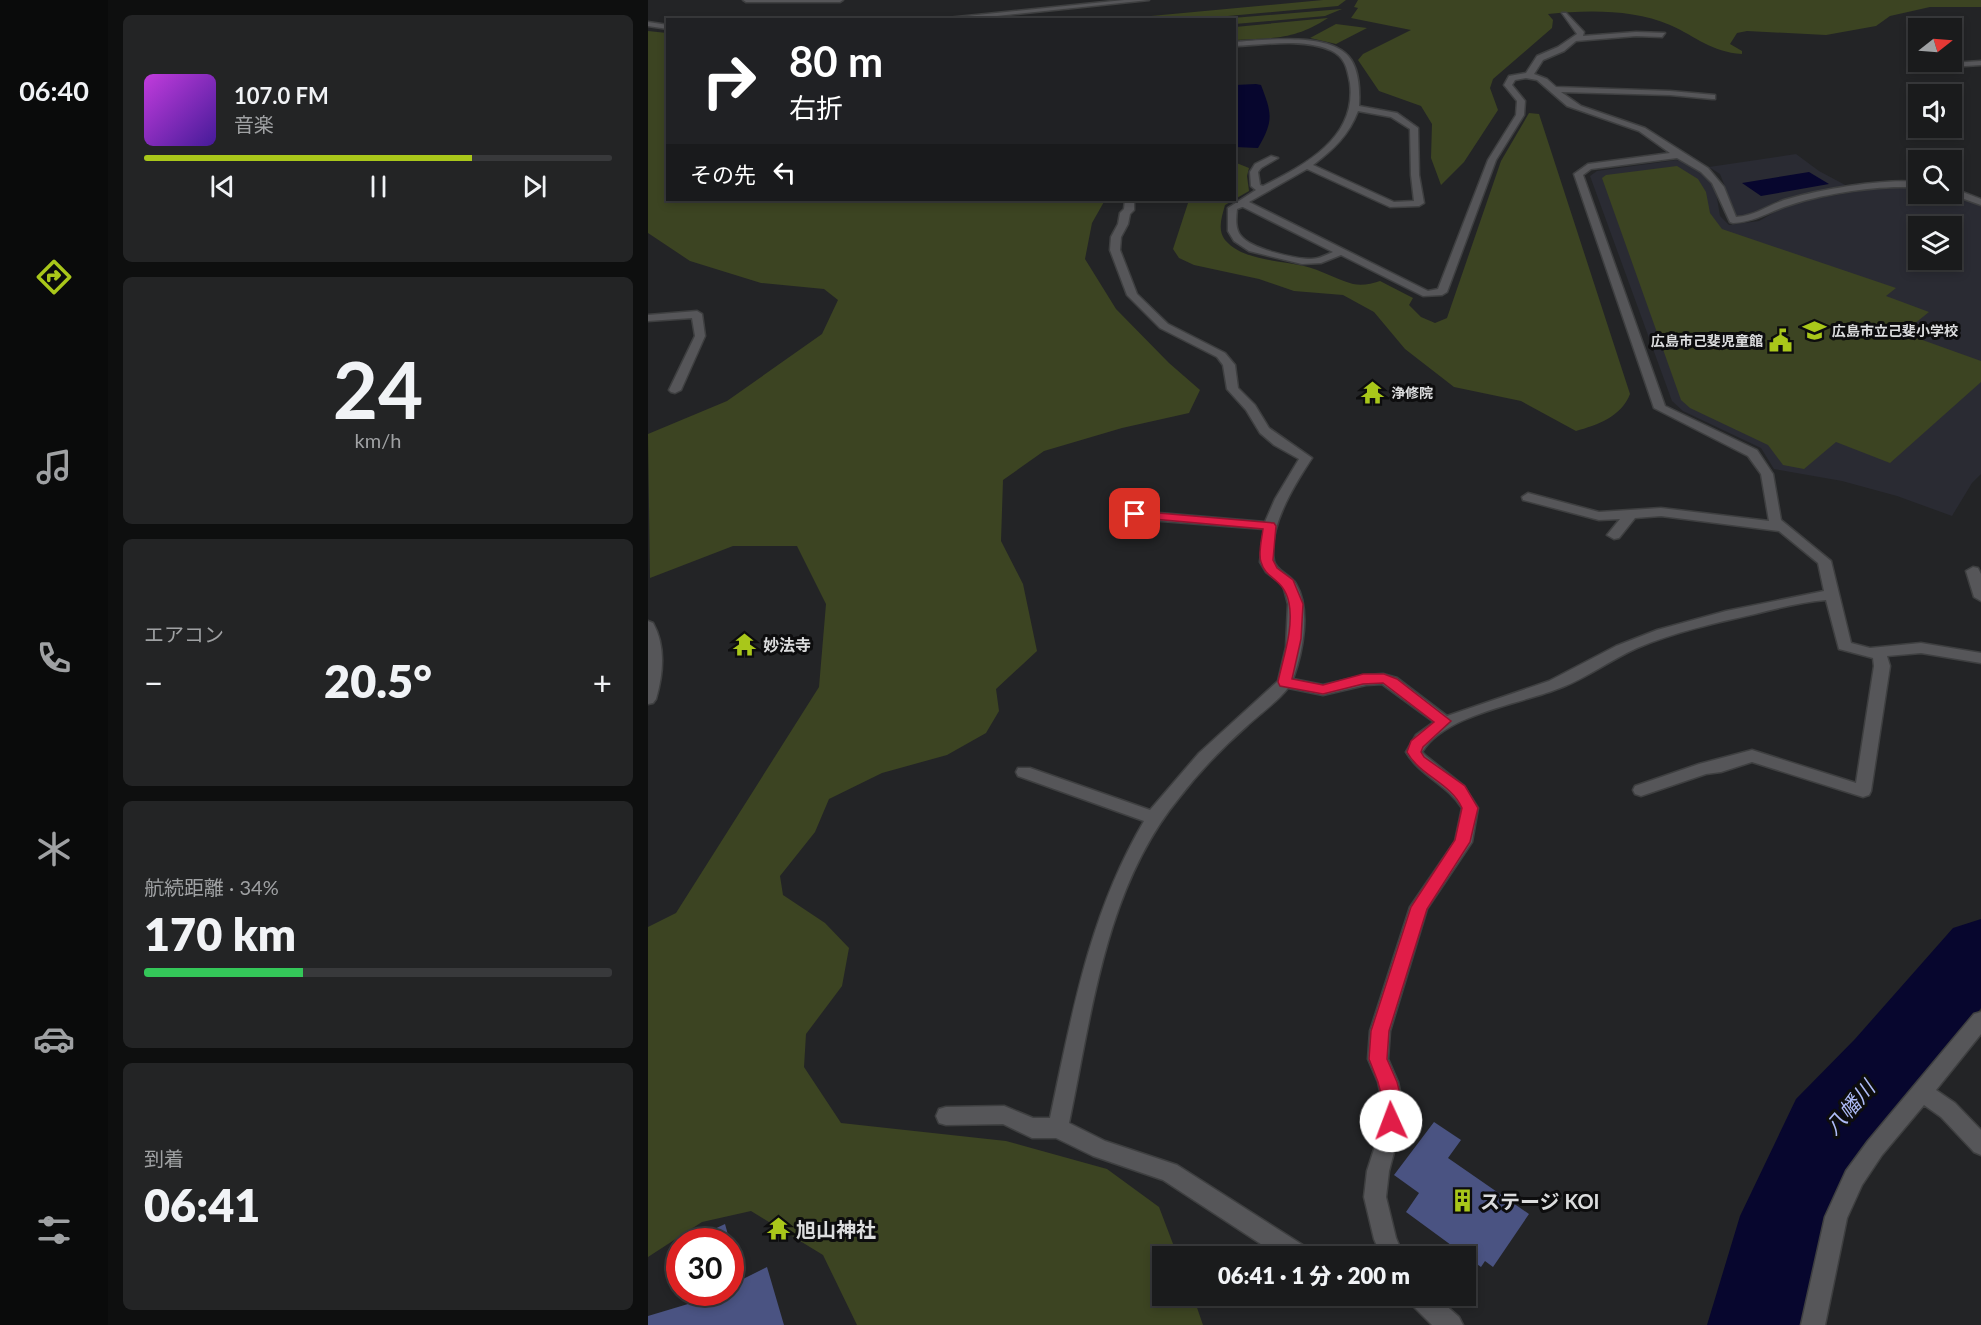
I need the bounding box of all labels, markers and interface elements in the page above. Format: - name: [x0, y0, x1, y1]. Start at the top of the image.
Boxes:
- north arrow: [1908, 18, 1962, 72]
- map controls: [1908, 18, 1962, 270]
- text: 80 m: [789, 36, 883, 86]
- icon: right: [690, 42, 768, 120]
- text: 06:40: [19, 74, 89, 107]
- text: 107.0 FM: [234, 82, 329, 109]
- button: sound: [1908, 84, 1962, 138]
- text: 右折: [789, 91, 843, 124]
- text: 音楽: [234, 112, 274, 136]
- button: search: [1908, 150, 1962, 204]
- icon: left: [768, 156, 801, 189]
- text: その先: [690, 161, 756, 188]
- icon: previous: [206, 170, 239, 203]
- icon: pause: [362, 170, 395, 203]
- icon: next: [518, 170, 551, 203]
- button: layers: [1908, 216, 1962, 270]
- icon: directions: [33, 256, 75, 298]
- school or university icon: 広島市立己斐小学校: [1801, 317, 1827, 343]
- place label: 広島市立己斐小学校: [1832, 322, 1958, 339]
- public building icon: 広島市己斐児童館: [1768, 327, 1794, 353]
- place label: 広島市己斐児童館: [1651, 332, 1763, 349]
- text: 24: [333, 342, 423, 436]
- temple icon: 浄修院: [1360, 379, 1386, 405]
- place label: 浄修院: [1391, 384, 1433, 401]
- text: km/h: [355, 428, 401, 452]
- icon: music: [33, 446, 75, 488]
- pin: [1109, 488, 1160, 539]
- icon: arrive: [1118, 497, 1151, 530]
- text: エアコン: [144, 622, 224, 646]
- temple icon: 妙法寺: [732, 631, 758, 657]
- place label: 妙法寺: [763, 635, 811, 654]
- icon: phone: [33, 637, 75, 679]
- text: 20.5°: [324, 654, 432, 708]
- text: −: [144, 662, 163, 702]
- text: +: [593, 662, 612, 702]
- icon: climate: [33, 828, 75, 870]
- text: 航続距離 · 34%: [144, 875, 279, 899]
- text: 170 km: [144, 907, 296, 961]
- icon: car: [33, 1018, 75, 1060]
- water label: 八幡川: [1819, 1074, 1880, 1139]
- position arrow: [1359, 1089, 1423, 1153]
- text: 到着: [144, 1146, 184, 1170]
- text: 06:41: [144, 1178, 260, 1232]
- building icon: ステージ KOI: [1449, 1188, 1475, 1214]
- place label: ステージ KOI: [1480, 1189, 1600, 1213]
- icon: filters: [33, 1209, 75, 1251]
- temple icon: 旭山神社: [765, 1216, 791, 1242]
- place label: 旭山神社: [796, 1217, 876, 1241]
- speed limit sign: 30: [666, 1228, 744, 1306]
- text: 06:41 · 1 分 · 200 m: [1218, 1262, 1410, 1289]

